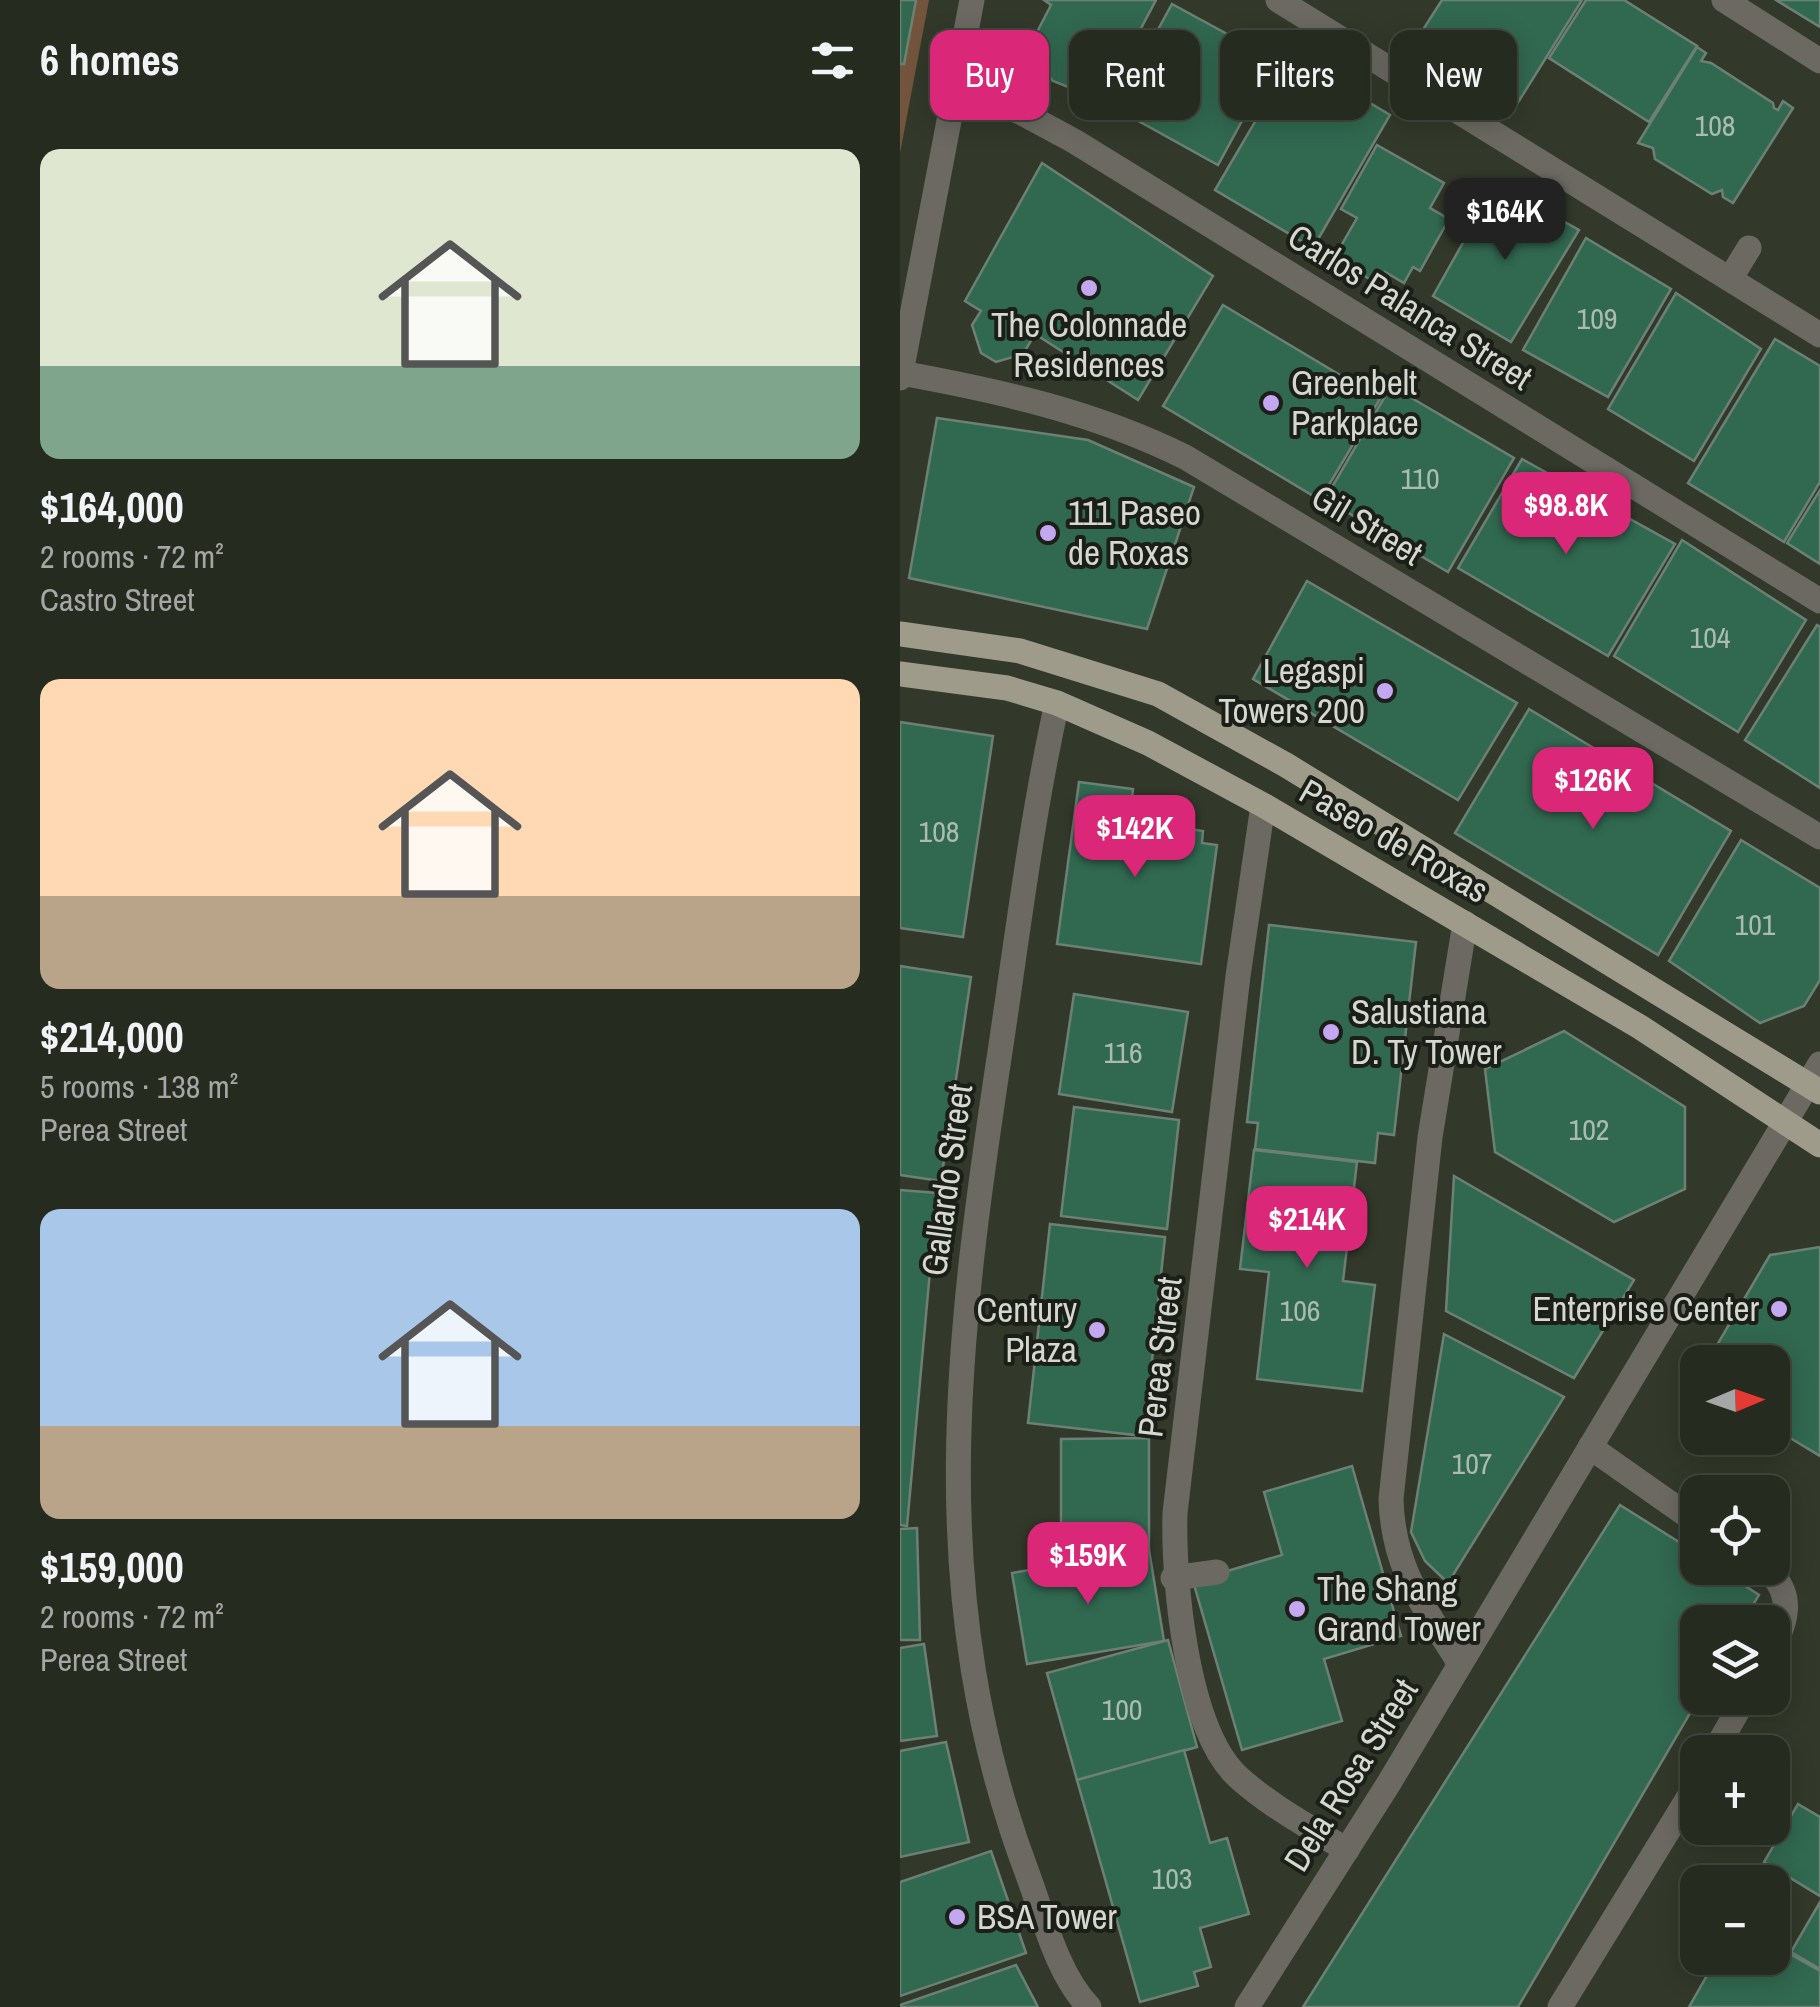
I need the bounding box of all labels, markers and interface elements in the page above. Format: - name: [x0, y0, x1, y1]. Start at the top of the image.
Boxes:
- chip: Buy: [930, 30, 1049, 120]
- chip: Rent: [1069, 30, 1200, 120]
- chip: Filters: [1220, 30, 1370, 120]
- chip: New: [1390, 30, 1517, 120]
- text: 6 homes: [40, 32, 180, 88]
- icon: filters: [805, 33, 860, 88]
- house number: 108: [1694, 105, 1736, 145]
- pin: $164K: [1435, 178, 1575, 263]
- text: $164K: [1466, 189, 1544, 232]
- street label: Carlos Palanca Street: [1279, 213, 1541, 400]
- icon: home: [360, 214, 540, 394]
- marker: The Colonnade Residences: [1078, 277, 1100, 299]
- house number: 109: [1576, 298, 1618, 338]
- place label: The Colonnade Residences: [991, 301, 1187, 388]
- place label: Greenbelt Parkplace: [1291, 359, 1419, 446]
- marker: Greenbelt Parkplace: [1260, 392, 1282, 414]
- house number: 110: [1400, 458, 1440, 498]
- pin: $98.8K: [1485, 472, 1647, 557]
- street label: Gil Street: [1303, 473, 1431, 576]
- text: $164,000: [40, 479, 184, 535]
- text: $98.8K: [1524, 483, 1608, 526]
- place label: 111 Paseo de Roxas: [1068, 489, 1201, 576]
- marker: 111 Paseo de Roxas: [1037, 522, 1059, 544]
- text: 2 rooms · 72 m²: [40, 535, 224, 578]
- text: Castro Street: [40, 578, 195, 621]
- house number: 104: [1689, 617, 1731, 657]
- place label: Legaspi Towers 200: [1218, 647, 1365, 734]
- marker: Legaspi Towers 200: [1374, 680, 1396, 702]
- icon: home: [360, 744, 540, 924]
- pin: $126K: [1523, 747, 1663, 832]
- text: $126K: [1554, 758, 1632, 801]
- street label: Paseo de Roxas: [1291, 768, 1497, 914]
- pin: $142K: [1065, 795, 1205, 880]
- text: $142K: [1096, 806, 1174, 849]
- house number: 108: [918, 811, 960, 851]
- house number: 101: [1734, 904, 1776, 944]
- place label: Salustiana D. Ty Tower: [1351, 988, 1502, 1075]
- text: $214,000: [40, 1009, 184, 1065]
- marker: Salustiana D. Ty Tower: [1320, 1021, 1342, 1043]
- house number: 116: [1103, 1032, 1143, 1072]
- text: 5 rooms · 138 m²: [40, 1065, 238, 1108]
- street label: Gallardo Street: [910, 1081, 983, 1279]
- text: Perea Street: [40, 1108, 187, 1151]
- house number: 102: [1568, 1109, 1610, 1149]
- pin: $214K: [1237, 1186, 1377, 1271]
- text: $214K: [1268, 1197, 1346, 1240]
- icon: home: [360, 1274, 540, 1454]
- street label: Perea Street: [1126, 1274, 1193, 1440]
- place label: Enterprise Center: [1532, 1285, 1759, 1332]
- place label: Century Plaza: [977, 1286, 1078, 1373]
- house number: 106: [1279, 1290, 1321, 1330]
- marker: Enterprise Center: [1768, 1298, 1790, 1320]
- marker: Century Plaza: [1086, 1319, 1108, 1341]
- north arrow: [1680, 1345, 1790, 1455]
- map controls: [1680, 1345, 1790, 1975]
- house number: 107: [1451, 1443, 1493, 1483]
- button: locate: [1680, 1475, 1790, 1585]
- pin: $159K: [1018, 1522, 1158, 1607]
- text: $159K: [1049, 1533, 1127, 1576]
- text: $159,000: [40, 1539, 184, 1595]
- place label: The Shang Grand Tower: [1317, 1565, 1481, 1652]
- text: 2 rooms · 72 m²: [40, 1595, 224, 1638]
- marker: The Shang Grand Tower: [1286, 1598, 1308, 1620]
- button: layers: [1680, 1605, 1790, 1715]
- text: Perea Street: [40, 1638, 187, 1681]
- street label: Dela Rosa Street: [1273, 1670, 1428, 1880]
- house number: 100: [1101, 1689, 1143, 1729]
- button: +: [1680, 1735, 1790, 1845]
- house number: 103: [1151, 1858, 1193, 1898]
- button: −: [1680, 1865, 1790, 1975]
- place label: BSA Tower: [977, 1893, 1117, 1940]
- marker: BSA Tower: [946, 1906, 968, 1928]

